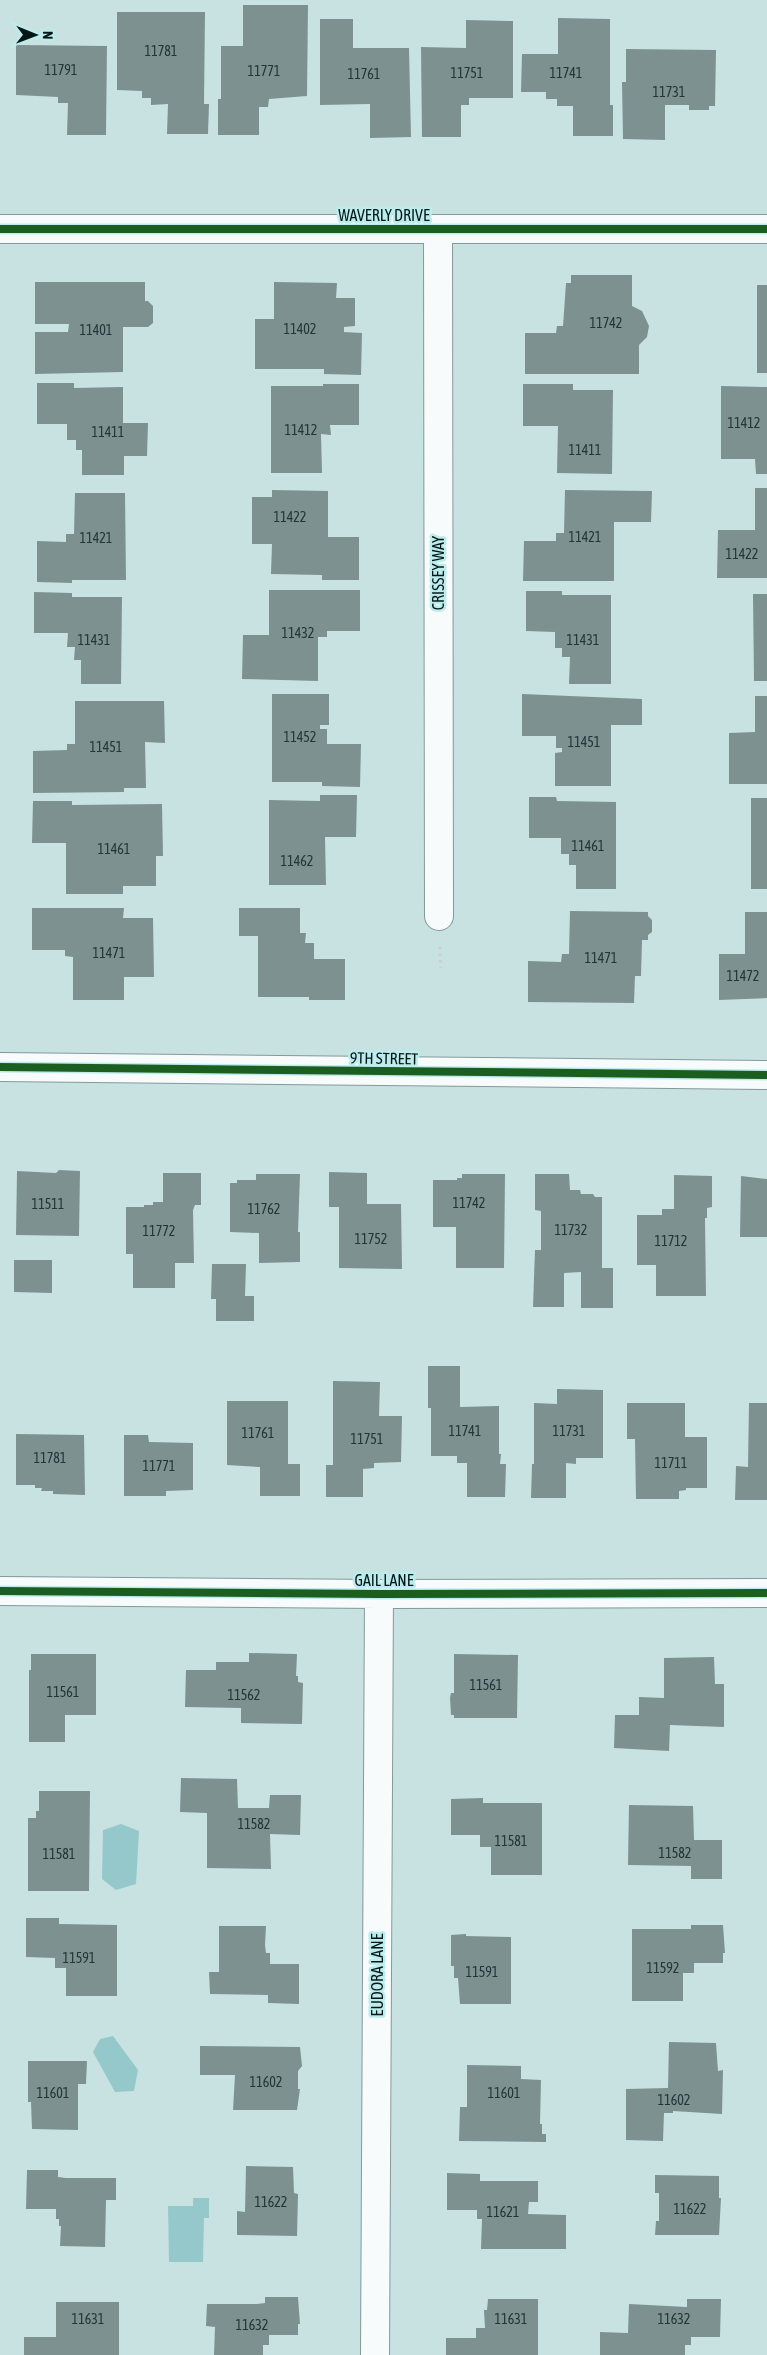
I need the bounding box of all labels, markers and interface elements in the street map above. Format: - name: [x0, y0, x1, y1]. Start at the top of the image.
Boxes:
- north arrow: [10, 10, 60, 60]
- text: N: [40, 31, 56, 39]
- house number: 11781: [145, 43, 177, 59]
- house number: 11791: [45, 62, 77, 78]
- house number: 11771: [248, 63, 280, 79]
- house number: 11751: [451, 65, 483, 81]
- house number: 11741: [550, 65, 582, 81]
- house number: 11761: [348, 66, 380, 82]
- house number: 11731: [653, 84, 685, 100]
- street label: WAVERLY DRIVE: [338, 206, 430, 224]
- house number: 11742: [590, 315, 622, 331]
- house number: 11402: [284, 321, 316, 337]
- house number: 11401: [80, 322, 112, 338]
- house number: 11412: [728, 415, 760, 431]
- house number: 11412: [285, 422, 317, 438]
- house number: 11411: [92, 424, 124, 440]
- house number: 11411: [569, 442, 601, 458]
- house number: 11422: [274, 509, 306, 525]
- house number: 11421: [569, 529, 601, 545]
- house number: 11421: [80, 530, 112, 546]
- street label: CRISSEY WAY: [429, 535, 447, 610]
- house number: 11422: [726, 546, 758, 562]
- house number: 11432: [282, 625, 314, 641]
- house number: 11431: [78, 632, 110, 648]
- house number: 11431: [567, 632, 599, 648]
- house number: 11452: [284, 729, 316, 745]
- house number: 11451: [568, 734, 600, 750]
- house number: 11451: [90, 739, 122, 755]
- house number: 11461: [572, 838, 604, 854]
- house number: 11461: [98, 841, 130, 857]
- house number: 11462: [281, 853, 313, 869]
- house number: 11471: [93, 945, 125, 961]
- house number: 11471: [585, 950, 617, 966]
- house number: 11472: [727, 968, 759, 984]
- street label: 9TH STREET: [350, 1048, 418, 1068]
- house number: 11742: [453, 1195, 485, 1211]
- house number: 11511: [32, 1196, 64, 1212]
- house number: 11762: [248, 1201, 280, 1217]
- house number: 11732: [555, 1222, 587, 1238]
- house number: 11772: [143, 1223, 175, 1239]
- house number: 11752: [355, 1231, 387, 1247]
- house number: 11712: [655, 1233, 687, 1249]
- house number: 11741: [449, 1423, 481, 1439]
- house number: 11731: [553, 1423, 585, 1439]
- house number: 11761: [242, 1425, 274, 1441]
- house number: 11751: [351, 1431, 383, 1447]
- house number: 11781: [34, 1450, 66, 1466]
- house number: 11711: [655, 1455, 687, 1471]
- house number: 11771: [143, 1458, 175, 1474]
- street label: GAIL LANE: [354, 1571, 414, 1589]
- house number: 11561: [470, 1677, 502, 1693]
- house number: 11561: [47, 1684, 79, 1700]
- house number: 11562: [228, 1687, 260, 1703]
- house number: 11582: [238, 1816, 270, 1832]
- house number: 11581: [495, 1833, 527, 1849]
- house number: 11582: [659, 1845, 691, 1861]
- house number: 11581: [43, 1846, 75, 1862]
- street label: EUDORA LANE: [368, 1933, 386, 2016]
- house number: 11591: [63, 1950, 95, 1966]
- house number: 11592: [647, 1960, 679, 1976]
- house number: 11591: [466, 1964, 498, 1980]
- house number: 11602: [250, 2074, 282, 2090]
- house number: 11601: [37, 2085, 69, 2101]
- house number: 11601: [488, 2085, 520, 2101]
- house number: 11602: [658, 2092, 690, 2108]
- house number: 11622: [255, 2194, 287, 2210]
- house number: 11622: [674, 2201, 706, 2217]
- house number: 11621: [487, 2204, 519, 2220]
- house number: 11631: [72, 2311, 104, 2327]
- house number: 11631: [495, 2311, 527, 2327]
- house number: 11632: [658, 2311, 690, 2327]
- house number: 11632: [236, 2317, 268, 2333]

